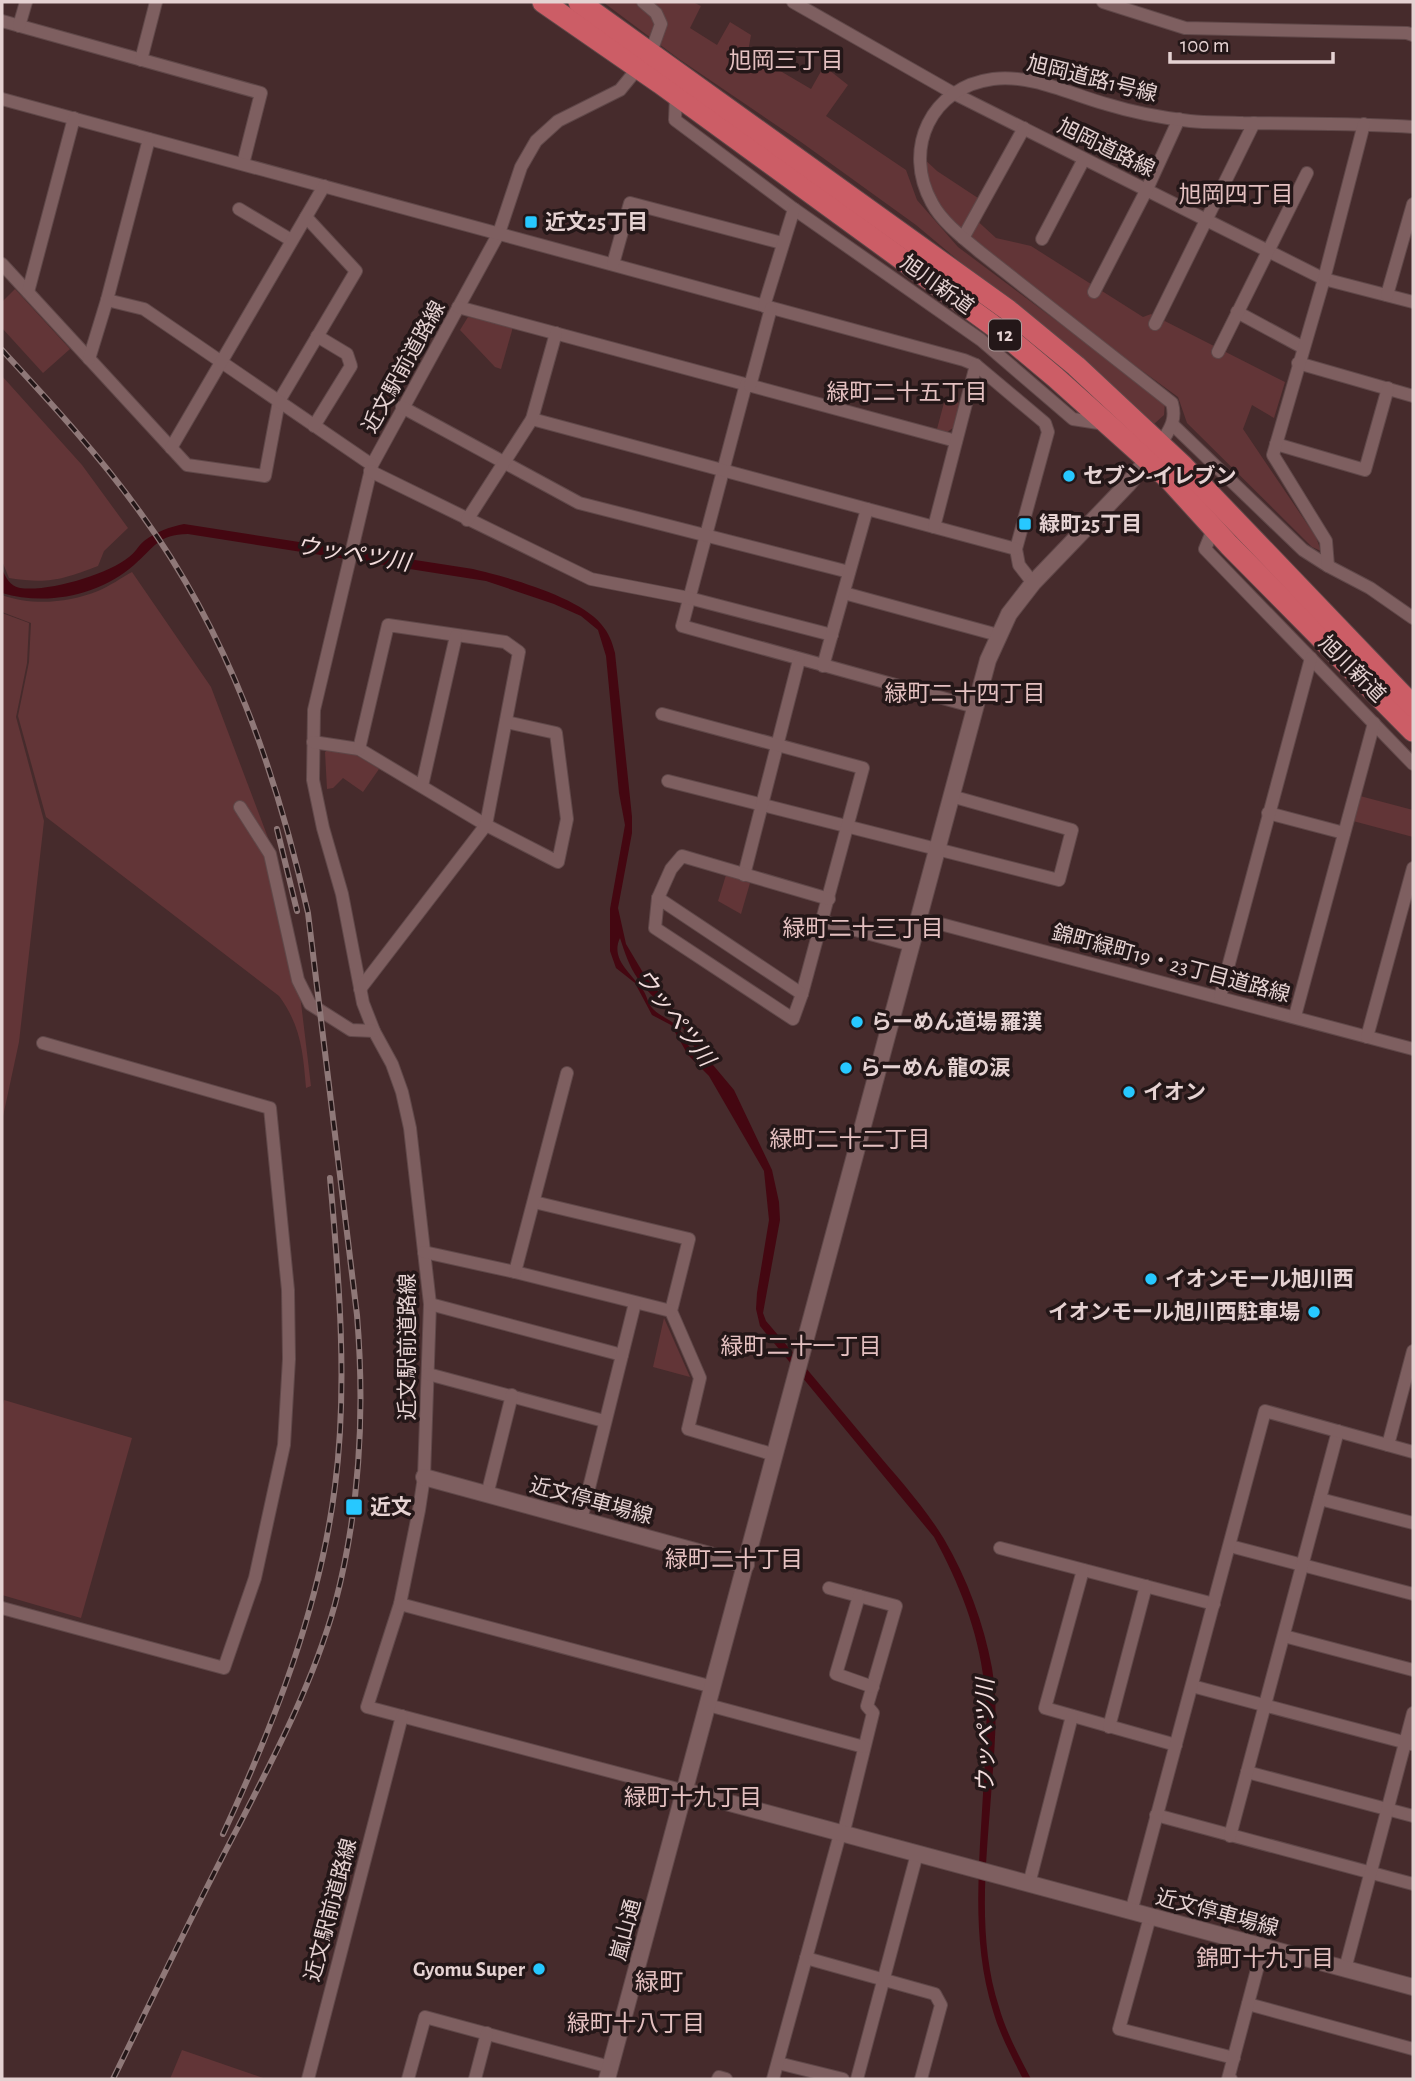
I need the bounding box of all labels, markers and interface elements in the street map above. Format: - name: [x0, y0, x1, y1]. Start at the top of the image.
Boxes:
- scale bar: [1170, 21, 1333, 65]
- text: 100 m: [1180, 35, 1230, 56]
- district label: 旭岡三丁目: [729, 48, 844, 73]
- street label: 旭岡道路1号線: [1025, 52, 1159, 105]
- street label: 旭岡道路線: [1054, 115, 1158, 180]
- district label: 旭岡四丁目: [1179, 182, 1294, 207]
- place label: 近文25丁目: [545, 211, 648, 233]
- marker: 近文25丁目: [523, 214, 539, 230]
- street label: 旭川新道: [897, 251, 978, 318]
- street label: 近文駅前道路線: [358, 297, 449, 436]
- road number: 12: [989, 320, 1021, 350]
- district label: 緑町二十五丁目: [827, 380, 988, 405]
- place label: セブン-イレブン: [1083, 464, 1236, 487]
- marker: セブン-イレブン: [1061, 468, 1077, 484]
- place label: 緑町25丁目: [1039, 513, 1142, 535]
- marker: 緑町25丁目: [1017, 516, 1033, 532]
- water label: ウッペツ川: [294, 534, 415, 576]
- street label: 旭川新道: [1315, 631, 1390, 706]
- district label: 緑町二十四丁目: [885, 681, 1046, 706]
- district label: 緑町二十三丁目: [783, 916, 944, 941]
- street label: 錦町緑町19・23丁目道路線: [1050, 921, 1292, 1006]
- water label: ウッペツ川: [630, 965, 720, 1073]
- place label: らーめん道場 羅漢: [871, 1010, 1042, 1033]
- marker: らーめん道場 羅漢: [849, 1014, 865, 1030]
- place label: らーめん 龍の涙: [860, 1057, 1010, 1079]
- marker: らーめん 龍の涙: [838, 1060, 854, 1076]
- place label: イオン: [1143, 1081, 1206, 1103]
- marker: イオン: [1121, 1084, 1137, 1100]
- district label: 緑町二十二丁目: [770, 1127, 931, 1152]
- place label: イオンモール旭川西: [1165, 1268, 1354, 1290]
- marker: イオンモール旭川西: [1143, 1271, 1159, 1287]
- street label: 近文駅前道路線: [396, 1274, 418, 1421]
- place label: イオンモール旭川西駐車場: [1048, 1301, 1300, 1323]
- marker: イオンモール旭川西駐車場: [1306, 1304, 1322, 1320]
- district label: 緑町二十一丁目: [721, 1334, 882, 1359]
- street label: 近文停車場線: [527, 1474, 655, 1527]
- place label: 近文: [370, 1496, 412, 1518]
- marker: 近文: [344, 1497, 364, 1517]
- district label: 緑町二十丁目: [665, 1547, 803, 1572]
- water label: ウッペツ川: [974, 1676, 998, 1794]
- district label: 緑町十九丁目: [624, 1785, 762, 1810]
- street label: 近文駅前道路線: [301, 1836, 360, 1984]
- street label: 近文停車場線: [1153, 1886, 1281, 1939]
- street label: 嵐山通: [607, 1897, 644, 1963]
- district label: 錦町十九丁目: [1196, 1946, 1334, 1971]
- place label: Gyomu Super: [413, 1959, 526, 1980]
- marker: Gyomu Super: [531, 1961, 547, 1977]
- district label: 緑町: [635, 1969, 683, 1995]
- district label: 緑町十八丁目: [567, 2011, 705, 2036]

